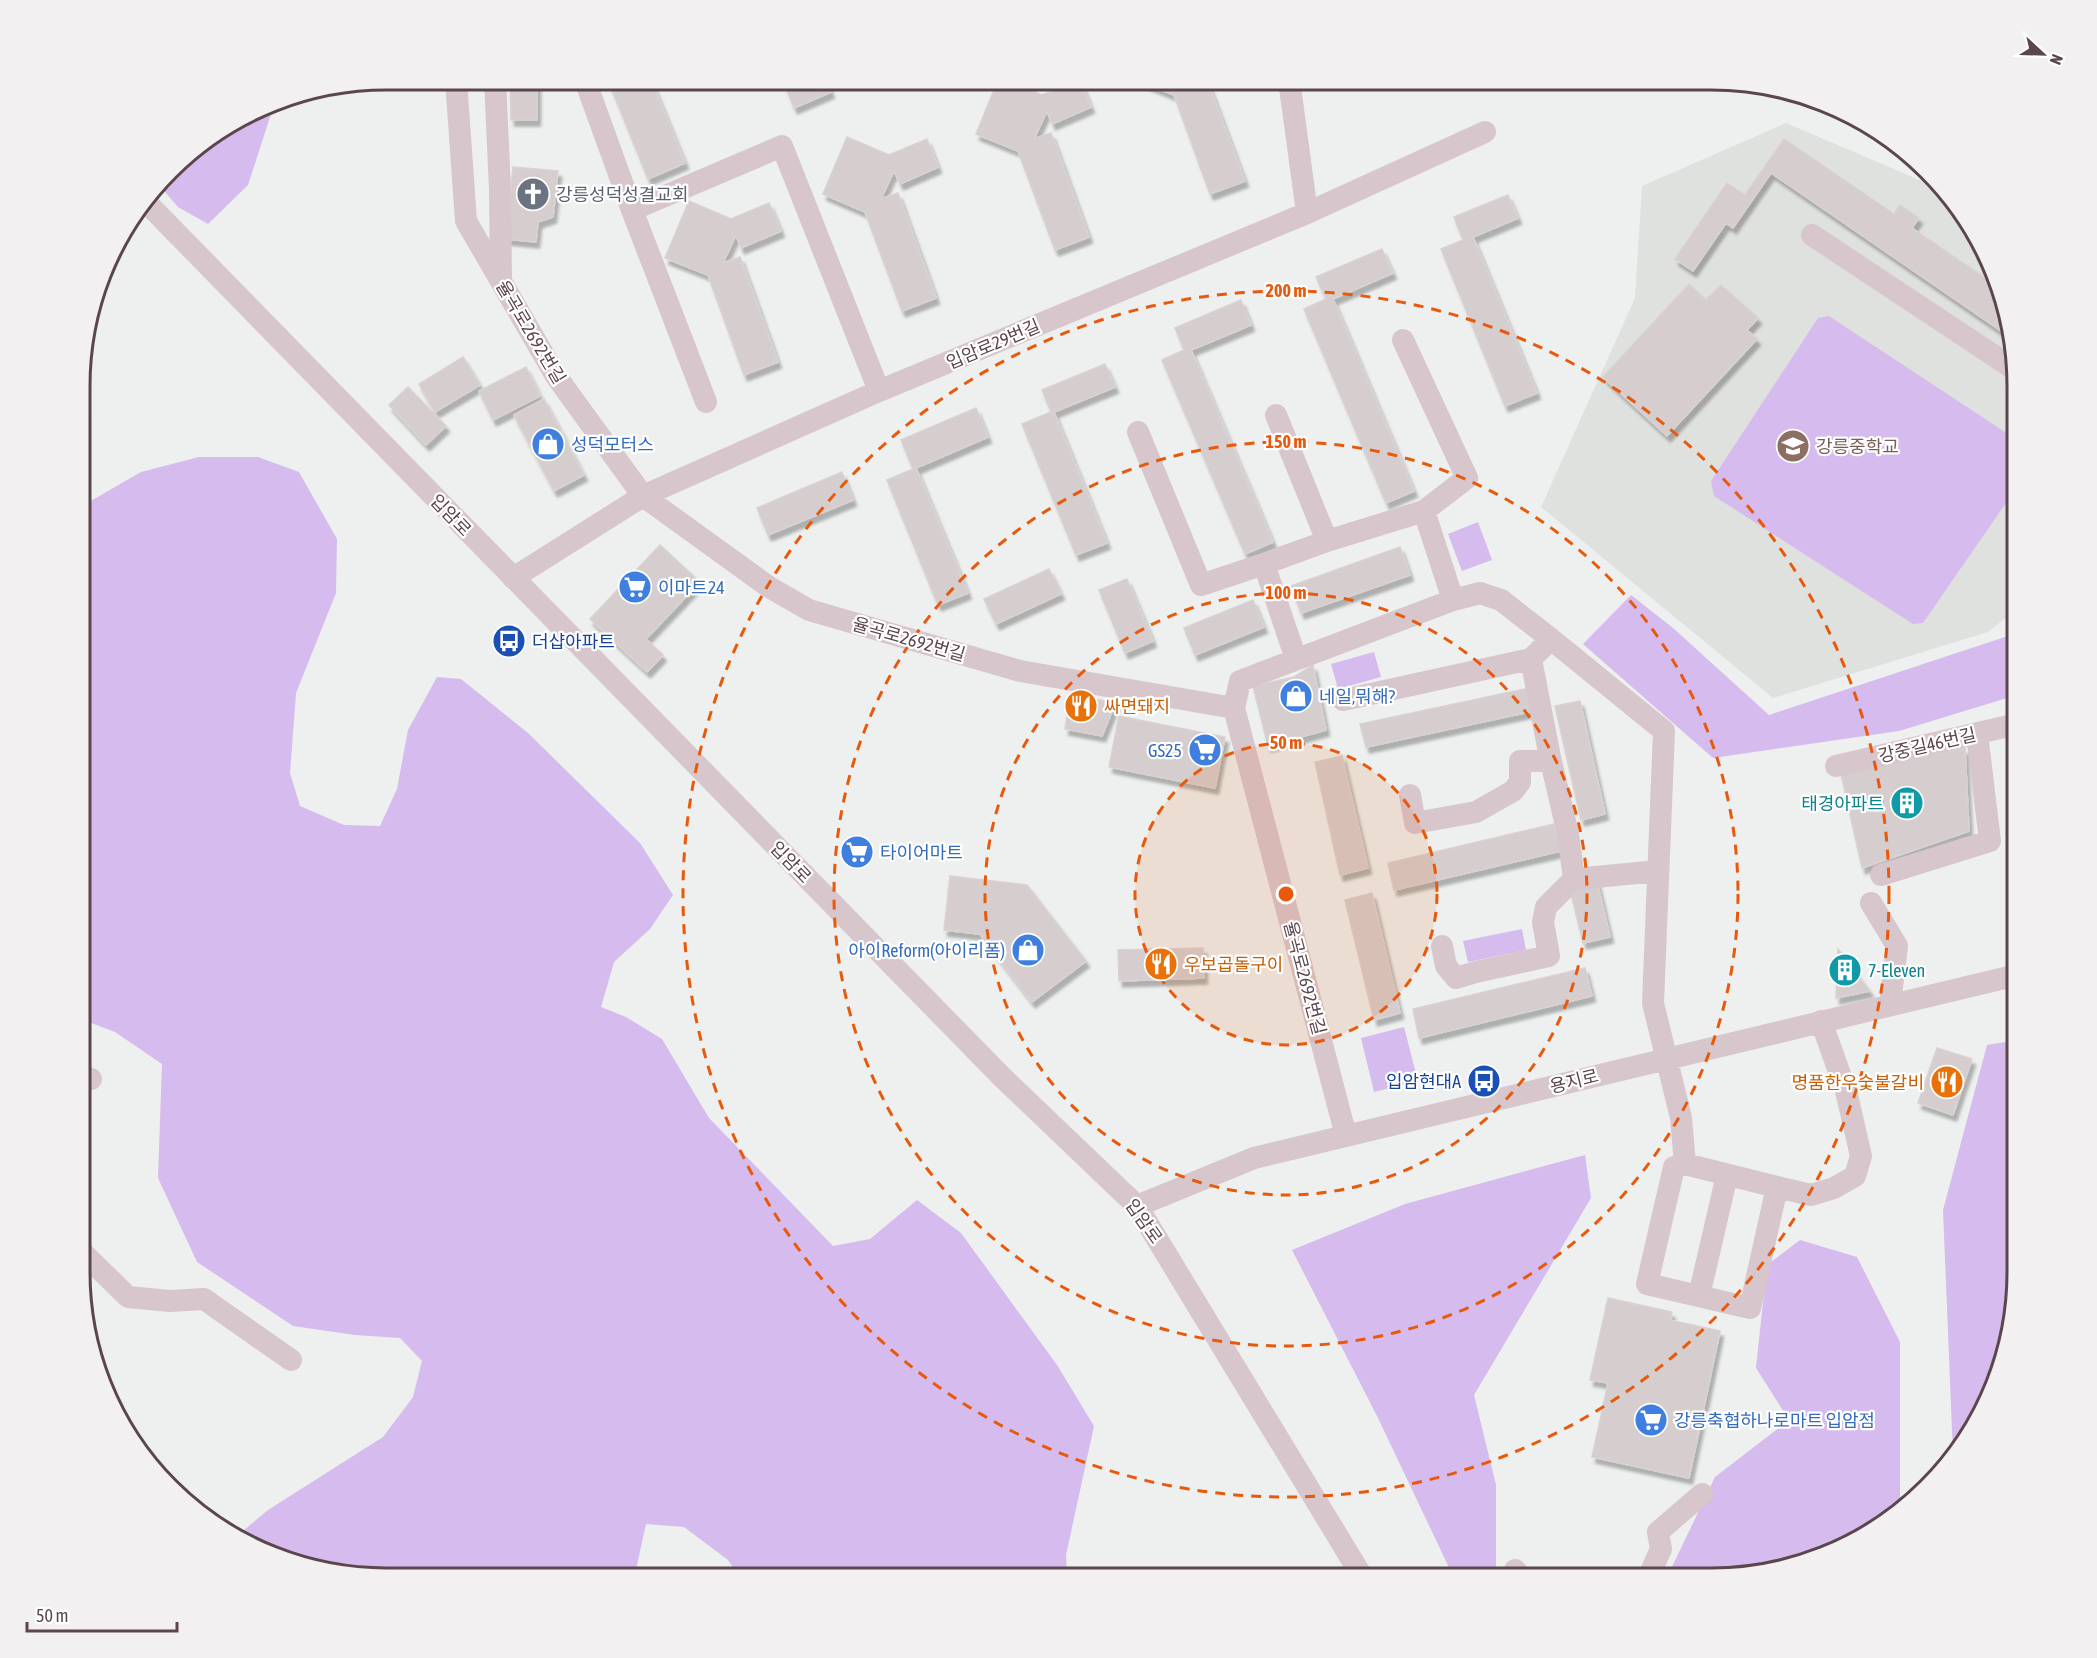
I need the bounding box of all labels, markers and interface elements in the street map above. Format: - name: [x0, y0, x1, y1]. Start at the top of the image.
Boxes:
- north arrow: [2013, 24, 2073, 84]
- text: N: [2047, 52, 2067, 67]
- church icon: 강릉성덕성결교회: [515, 176, 551, 212]
- place label: 강릉성덕성결교회: [556, 184, 688, 205]
- street label: 율곡로2692번길: [492, 277, 570, 387]
- text: 200 m: [1266, 280, 1306, 301]
- street label: 입암로29번길: [943, 315, 1043, 373]
- shop icon: 성덕모터스: [530, 426, 566, 462]
- school or university icon: 강릉중학교: [1775, 428, 1811, 464]
- text: 150 m: [1266, 431, 1306, 452]
- place label: 성덕모터스: [571, 434, 654, 455]
- place label: 강릉중학교: [1816, 436, 1899, 457]
- street label: 입암로: [426, 490, 476, 540]
- supermarket icon: 이마트24: [617, 569, 653, 605]
- place label: 이마트24: [658, 577, 725, 598]
- text: 100 m: [1266, 582, 1306, 603]
- street label: 율곡로2692번길: [850, 613, 968, 665]
- bus stop icon: 더샵아파트: [491, 623, 527, 659]
- place label: 더샵아파트: [532, 631, 615, 652]
- shop icon: 네일,뭐해?: [1278, 678, 1314, 714]
- place label: 네일,뭐해?: [1319, 686, 1395, 707]
- restaurant icon: 싸면돼지: [1063, 688, 1099, 724]
- place label: 싸면돼지: [1104, 696, 1170, 717]
- street label: 강중길46번길: [1876, 724, 1978, 766]
- supermarket icon: GS25: [1187, 732, 1223, 768]
- text: 50 m: [1270, 732, 1302, 753]
- place label: GS25: [1148, 740, 1182, 761]
- building icon: 태경아파트: [1889, 785, 1925, 821]
- place label: 태경아파트: [1801, 793, 1884, 814]
- supermarket icon: 타이어마트: [839, 834, 875, 870]
- street label: 입암로: [766, 837, 816, 887]
- place label: 타이어마트: [880, 842, 963, 863]
- centre of rings: [1276, 884, 1296, 904]
- street label: 율곡로2692번길: [1280, 919, 1330, 1037]
- shop icon: 아이Reform(아이리폼): [1010, 932, 1046, 968]
- place label: 아이Reform(아이리폼): [848, 940, 1005, 961]
- restaurant icon: 우보곱돌구이: [1143, 946, 1179, 982]
- building icon: 7-Eleven: [1827, 952, 1863, 988]
- place label: 우보곱돌구이: [1184, 954, 1283, 975]
- place label: 7-Eleven: [1868, 960, 1925, 981]
- bus stop icon: 입암현대A: [1466, 1063, 1502, 1099]
- restaurant icon: 명품한우숯불갈비: [1929, 1064, 1965, 1100]
- street label: 용지로: [1547, 1065, 1601, 1097]
- place label: 입암현대A: [1386, 1071, 1461, 1092]
- place label: 명품한우숯불갈비: [1792, 1072, 1924, 1093]
- street label: 입암로: [1121, 1195, 1167, 1247]
- supermarket icon: 강릉축협하나로마트 입암점: [1633, 1402, 1669, 1438]
- place label: 강릉축협하나로마트 입암점: [1674, 1410, 1875, 1431]
- scale bar: [27, 1595, 177, 1633]
- text: 50 m: [36, 1605, 68, 1626]

